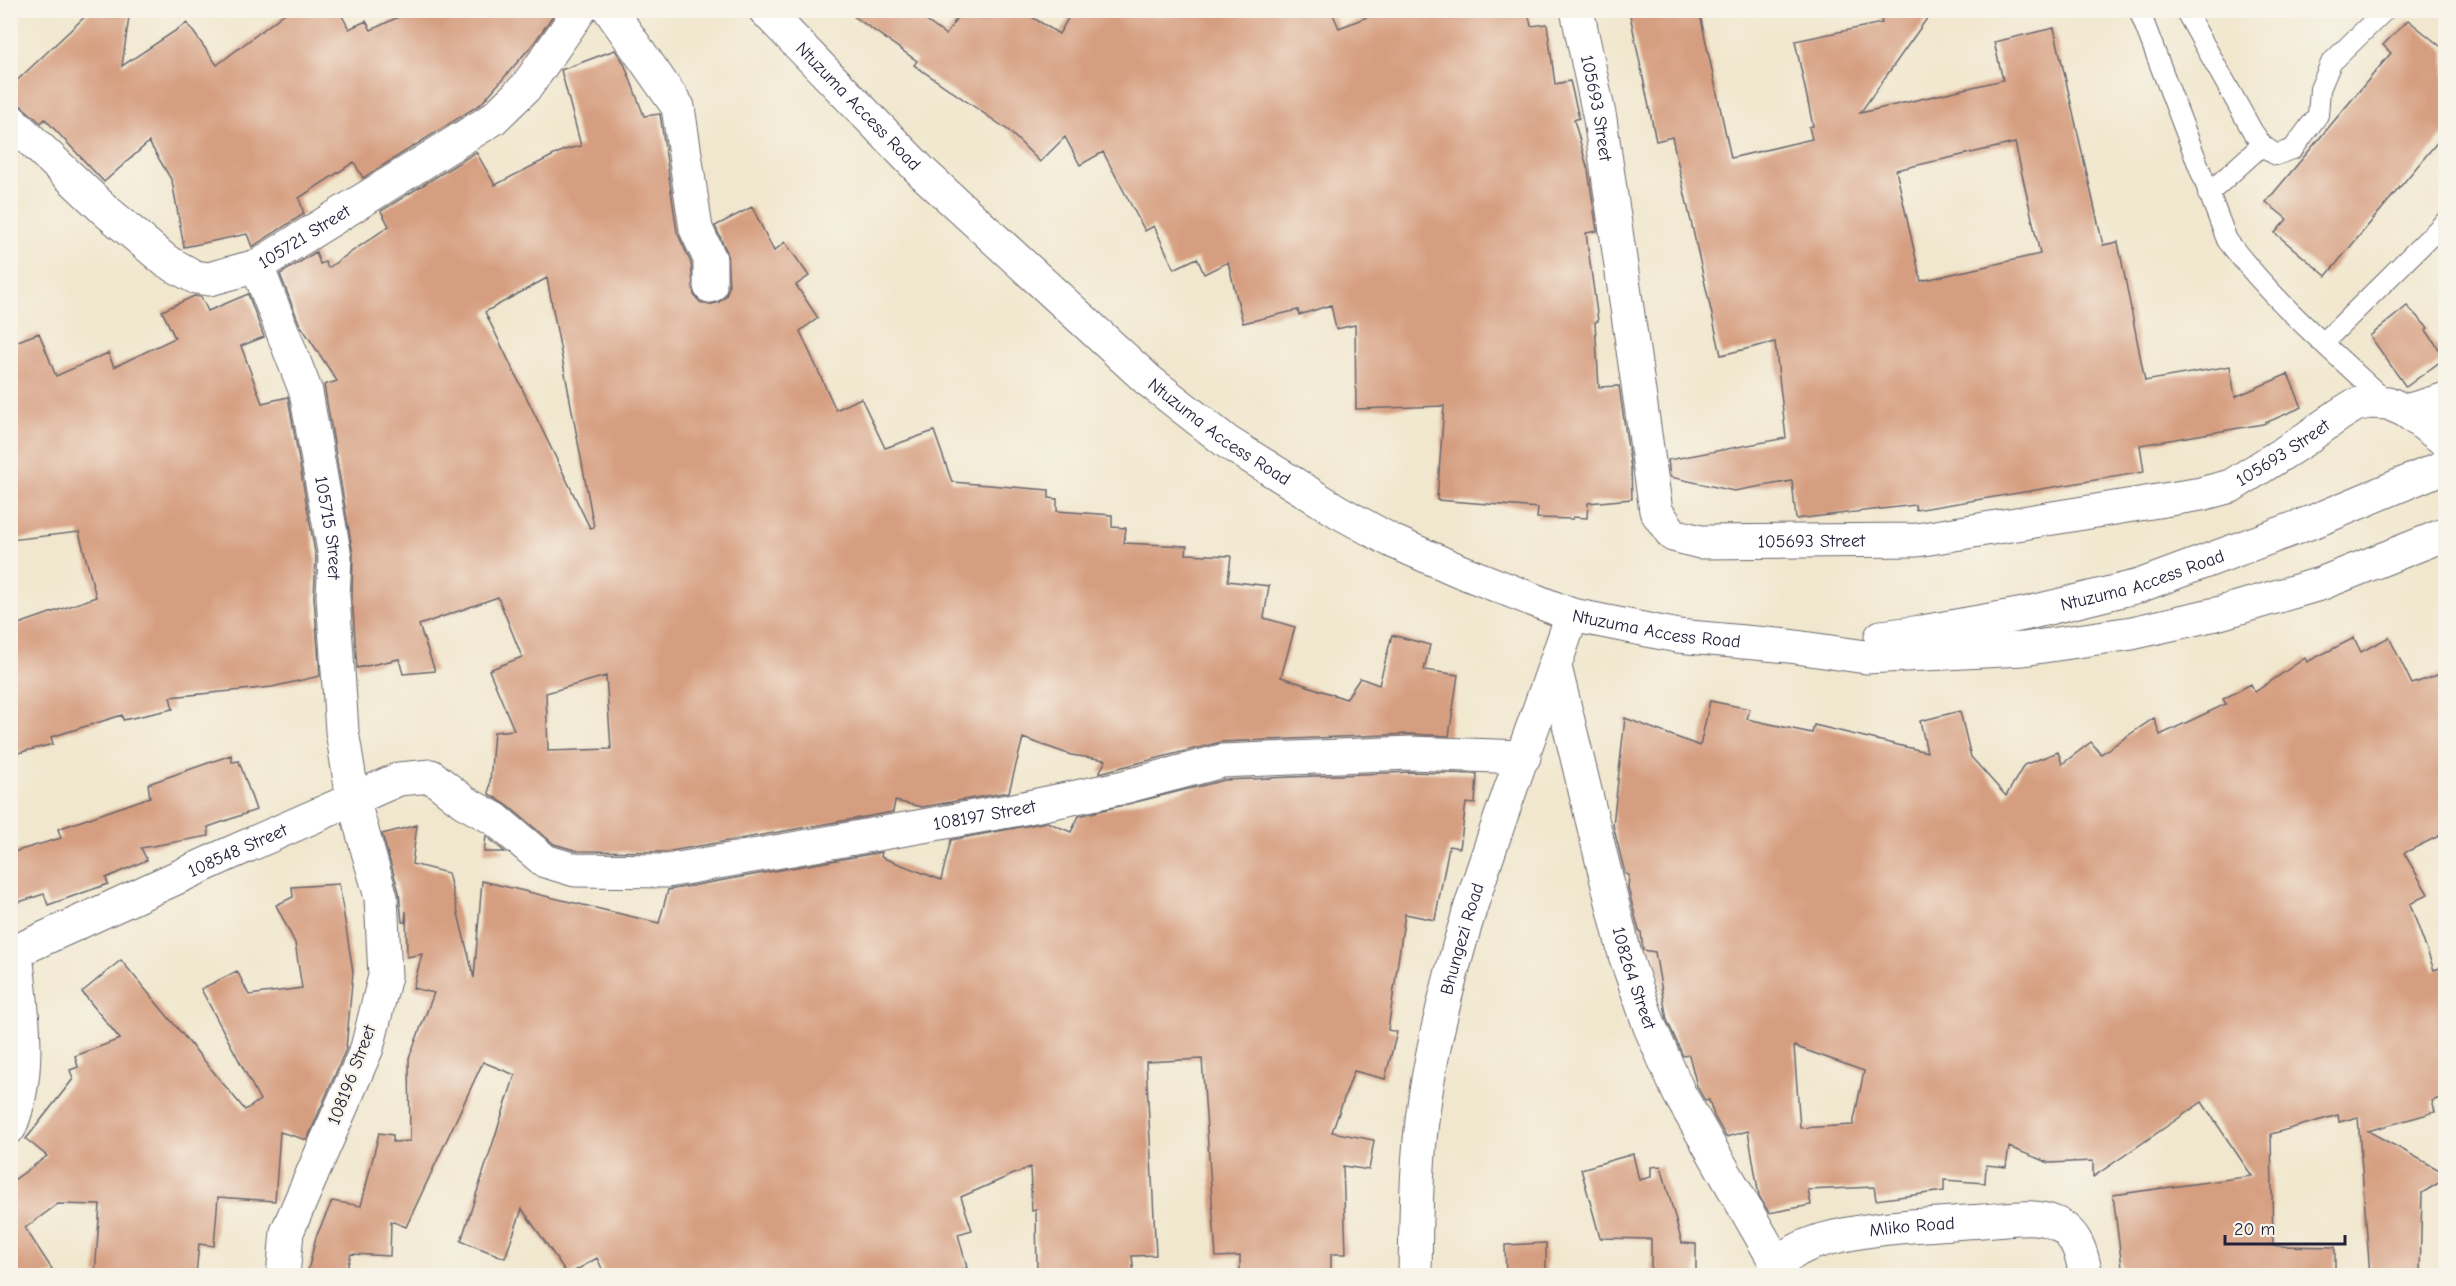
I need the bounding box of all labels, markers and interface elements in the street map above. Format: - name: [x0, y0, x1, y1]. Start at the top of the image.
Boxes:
- street label: Ntuzuma Access Road: [791, 38, 925, 175]
- street label: 105693 Street: [1576, 53, 1616, 163]
- street label: 105721 Street: [254, 200, 355, 273]
- street label: Ntuzuma Access Road: [1144, 374, 1294, 490]
- street label: 105693 Street: [2232, 414, 2334, 491]
- street label: 105715 Street: [310, 474, 346, 581]
- street label: 105693 Street: [1757, 530, 1866, 552]
- street label: Ntuzuma Access Road: [2058, 545, 2227, 615]
- street label: Ntuzuma Access Road: [1571, 605, 1741, 652]
- street label: 108197 Street: [932, 795, 1038, 835]
- street label: 108548 Street: [185, 819, 291, 882]
- street label: Bhungezi Road: [1436, 880, 1488, 997]
- street label: 108264 Street: [1608, 925, 1661, 1033]
- street label: 108196 Street: [323, 1021, 381, 1128]
- scale bar: [2225, 1208, 2345, 1246]
- street label: Mliko Road: [1868, 1212, 1955, 1241]
- text: 20 m: [2234, 1219, 2275, 1240]

